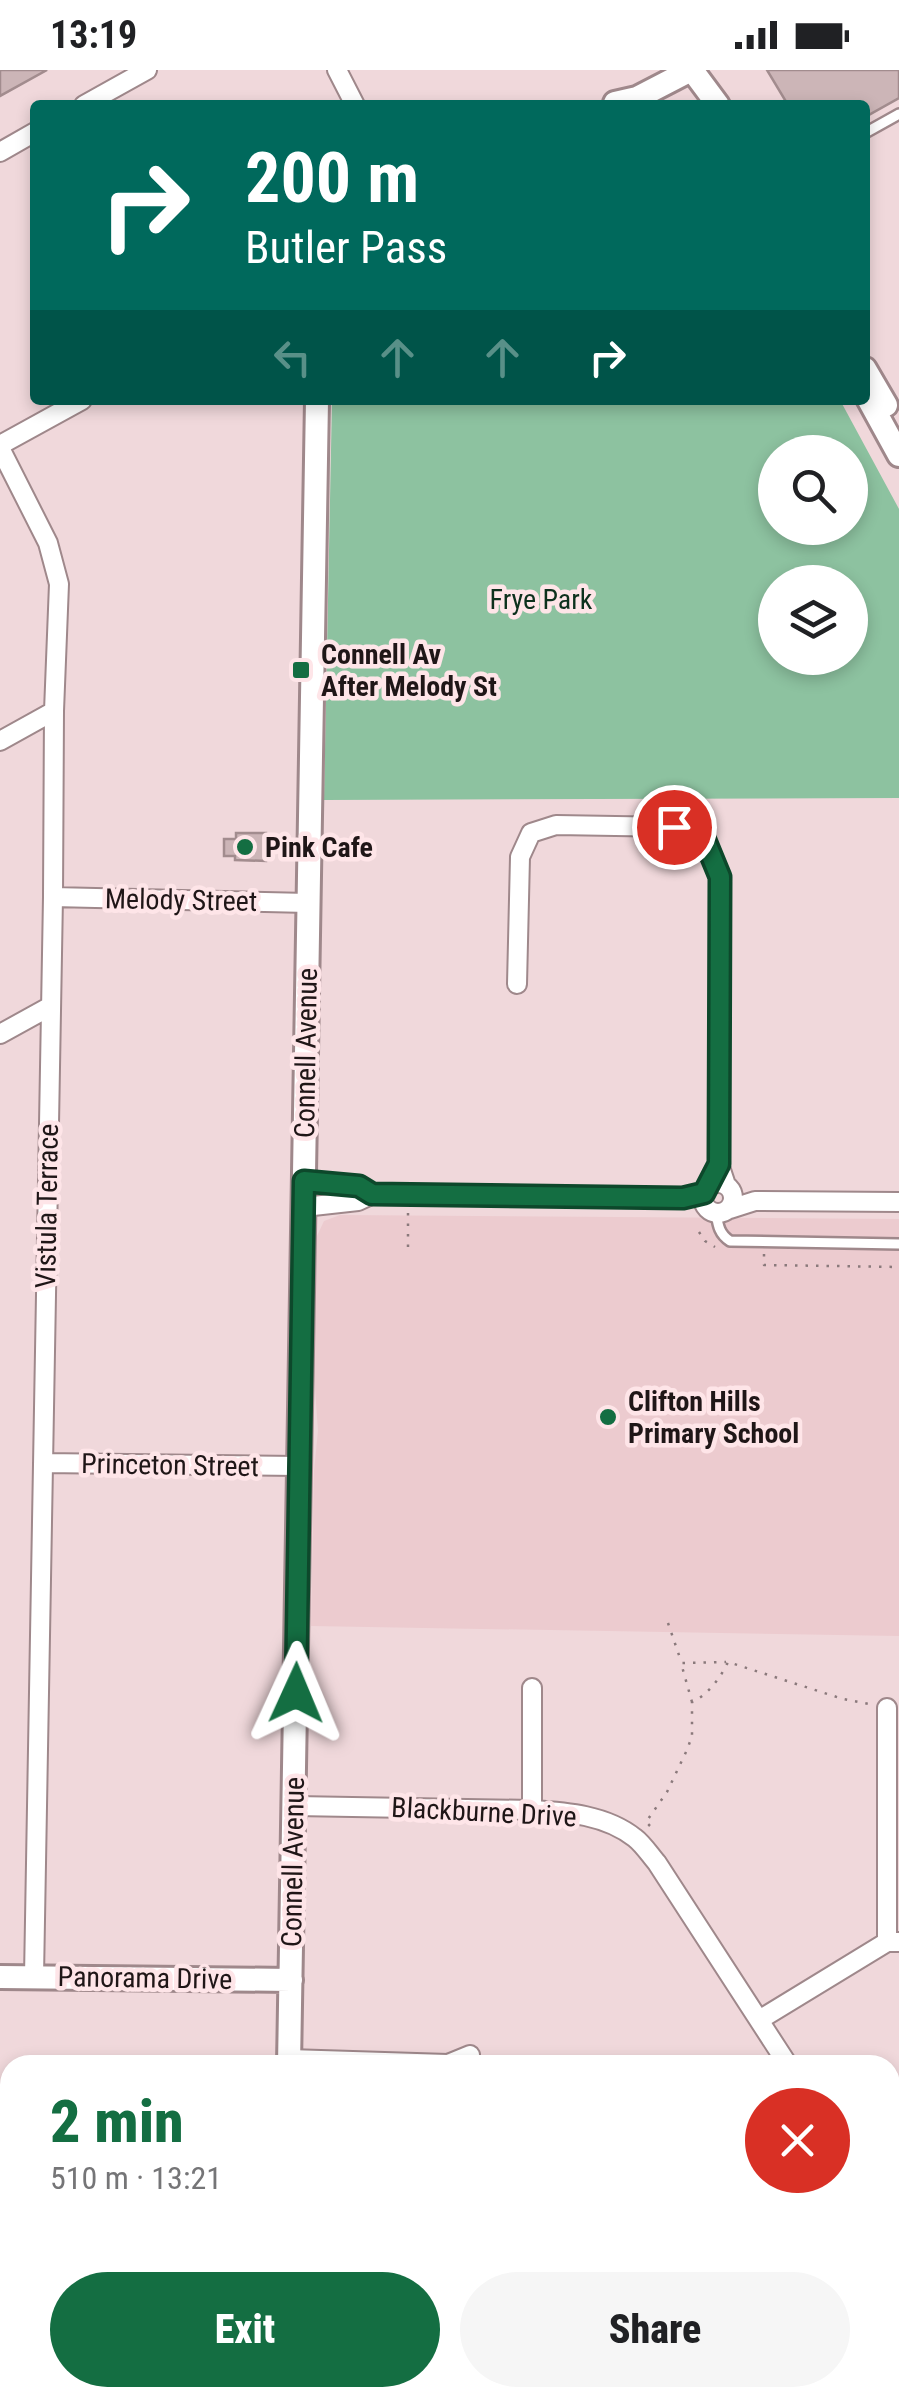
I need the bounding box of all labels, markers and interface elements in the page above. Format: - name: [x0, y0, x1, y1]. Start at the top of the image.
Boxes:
- text: 13:19: [50, 13, 137, 57]
- text: 200 m: [245, 137, 419, 219]
- icon: right: [80, 140, 210, 270]
- text: Butler Pass: [245, 221, 447, 274]
- icon: left: [265, 330, 320, 385]
- icon: ahead: [370, 330, 425, 385]
- icon: ahead: [475, 330, 530, 385]
- icon: right: [580, 330, 635, 385]
- map controls: [758, 435, 868, 675]
- button: search: [758, 435, 868, 545]
- button: layers: [758, 565, 868, 675]
- park label: Frye Park: [490, 583, 593, 616]
- place label: Connell Av After Melody St: [321, 638, 497, 703]
- marker: Connell Av After Melody St: [290, 659, 312, 681]
- pin: [632, 785, 717, 870]
- icon: arrive: [647, 800, 702, 855]
- place label: Pink Cafe: [265, 831, 373, 864]
- marker: Pink Cafe: [234, 836, 256, 858]
- street label: Melody Street: [105, 882, 257, 918]
- street label: Connell Avenue: [288, 968, 324, 1138]
- street label: Vistula Terrace: [29, 1123, 65, 1289]
- place label: Clifton Hills Primary School: [628, 1385, 799, 1450]
- marker: Clifton Hills Primary School: [597, 1406, 619, 1428]
- street label: Princeton Street: [81, 1447, 259, 1483]
- position arrow: [244, 1641, 348, 1745]
- street label: Connell Avenue: [275, 1777, 311, 1947]
- street label: Blackburne Drive: [390, 1791, 578, 1833]
- street label: Panorama Drive: [57, 1960, 233, 1996]
- text: 2 min: [50, 2086, 184, 2157]
- button: close: [745, 2088, 850, 2193]
- text: 510 m · 13:21: [50, 2159, 222, 2197]
- button: Exit: [50, 2272, 440, 2387]
- button: Share: [460, 2272, 850, 2387]

